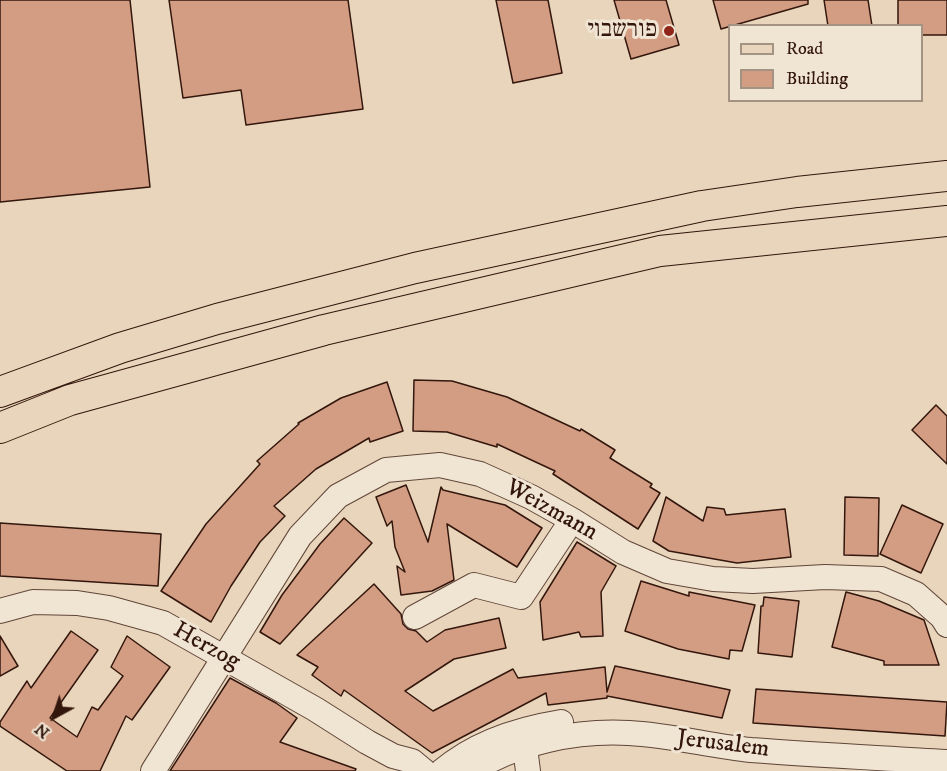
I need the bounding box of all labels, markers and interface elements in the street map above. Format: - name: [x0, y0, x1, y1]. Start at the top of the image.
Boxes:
- place label: פורשבוי: [587, 17, 657, 45]
- marker: פורשבוי: [662, 24, 676, 38]
- legend: [728, 24, 923, 102]
- text: Road: [786, 38, 823, 60]
- text: Building: [786, 68, 848, 90]
- street label: Weizmann: [500, 474, 602, 548]
- street label: Herzog: [167, 617, 245, 677]
- north arrow: [24, 687, 84, 747]
- text: N: [31, 719, 54, 743]
- street label: Jerusalem: [675, 725, 771, 765]

